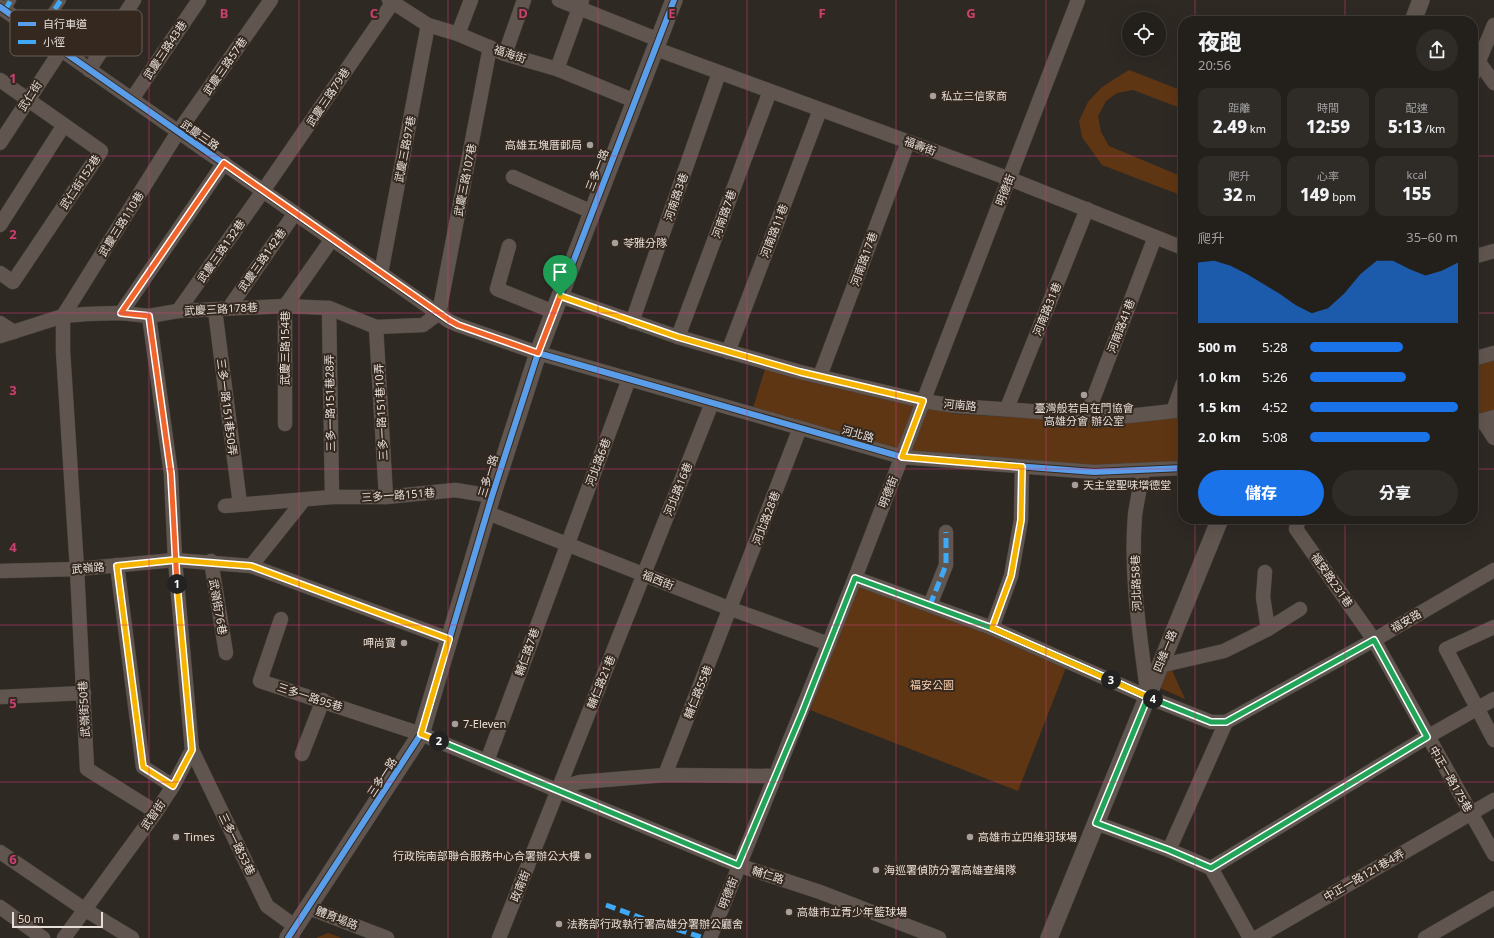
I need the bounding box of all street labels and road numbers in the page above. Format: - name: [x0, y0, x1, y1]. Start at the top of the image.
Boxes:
- street label: 武慶三路43巷: [139, 18, 190, 82]
- street label: 武慶三路57巷: [199, 34, 250, 98]
- street label: 福海街: [492, 41, 528, 66]
- street label: 武慶三路79巷: [302, 65, 353, 129]
- street label: 武仁街: [14, 78, 45, 114]
- street label: 武慶三路97巷: [391, 114, 418, 184]
- street label: 武慶三路: [178, 116, 223, 153]
- street label: 福壽街: [902, 133, 938, 158]
- street label: 武慶三路107巷: [450, 142, 479, 218]
- street label: 三多一路: [582, 147, 611, 193]
- street label: 武仁街152巷: [56, 151, 103, 212]
- street label: 河南路3巷: [660, 171, 691, 223]
- street label: 明德街: [992, 172, 1017, 208]
- street label: 武慶三路110巷: [95, 188, 147, 259]
- street label: 河南路7巷: [708, 188, 739, 240]
- street label: 河南路11巷: [756, 202, 791, 260]
- street label: 武慶三路132巷: [193, 216, 248, 285]
- street label: 武慶三路142巷: [234, 225, 289, 294]
- street label: 河南路17巷: [847, 230, 880, 288]
- street label: 河南路31巷: [1029, 280, 1064, 338]
- street label: 河南路41巷: [1103, 297, 1138, 355]
- street label: 武慶三路178巷: [184, 299, 258, 318]
- street label: 武慶三路154巷: [277, 311, 292, 385]
- street label: 三多一路151巷28弄: [321, 354, 338, 452]
- street label: 三多一路151巷50弄: [214, 358, 241, 456]
- street label: 三多一路151巷10弄: [370, 363, 391, 461]
- street label: 河南路: [943, 396, 977, 413]
- street label: 河北路: [840, 422, 876, 445]
- street label: 河北路6巷: [582, 436, 614, 488]
- street label: 三多一路: [474, 453, 501, 499]
- street label: 河北路16巷: [660, 460, 695, 518]
- street label: 明德街: [875, 474, 900, 510]
- street label: 三多一路151巷: [361, 484, 435, 505]
- street label: 河北路28巷: [748, 489, 783, 547]
- street label: 福安路231巷: [1308, 550, 1357, 610]
- street label: 河北路58巷: [1127, 554, 1144, 612]
- street label: 武嶺路: [71, 559, 105, 576]
- street label: 福西街: [640, 566, 676, 593]
- street label: 武嶺街76巷: [206, 578, 231, 636]
- street label: 福安路: [1388, 606, 1424, 635]
- street label: 輔仁路7巷: [511, 626, 542, 678]
- street label: 四維一路: [1149, 628, 1180, 674]
- street label: 輔仁路21巷: [583, 653, 618, 711]
- street label: 輔仁路55巷: [680, 663, 715, 721]
- street label: 三多一路95巷: [276, 679, 345, 714]
- street label: 武嶺街50巷: [75, 680, 92, 738]
- street label: 中正一路175巷: [1426, 743, 1476, 814]
- street label: 三多一路: [363, 754, 400, 799]
- street label: 武智街: [137, 797, 168, 833]
- street label: 三多一路53巷: [216, 810, 259, 877]
- street label: 中正一路121巷4弄: [1321, 845, 1407, 904]
- street label: 輔仁路: [750, 862, 786, 887]
- street label: 政南街: [506, 868, 533, 904]
- street label: 明德街: [715, 875, 740, 911]
- street label: 體育場路: [314, 903, 360, 932]

